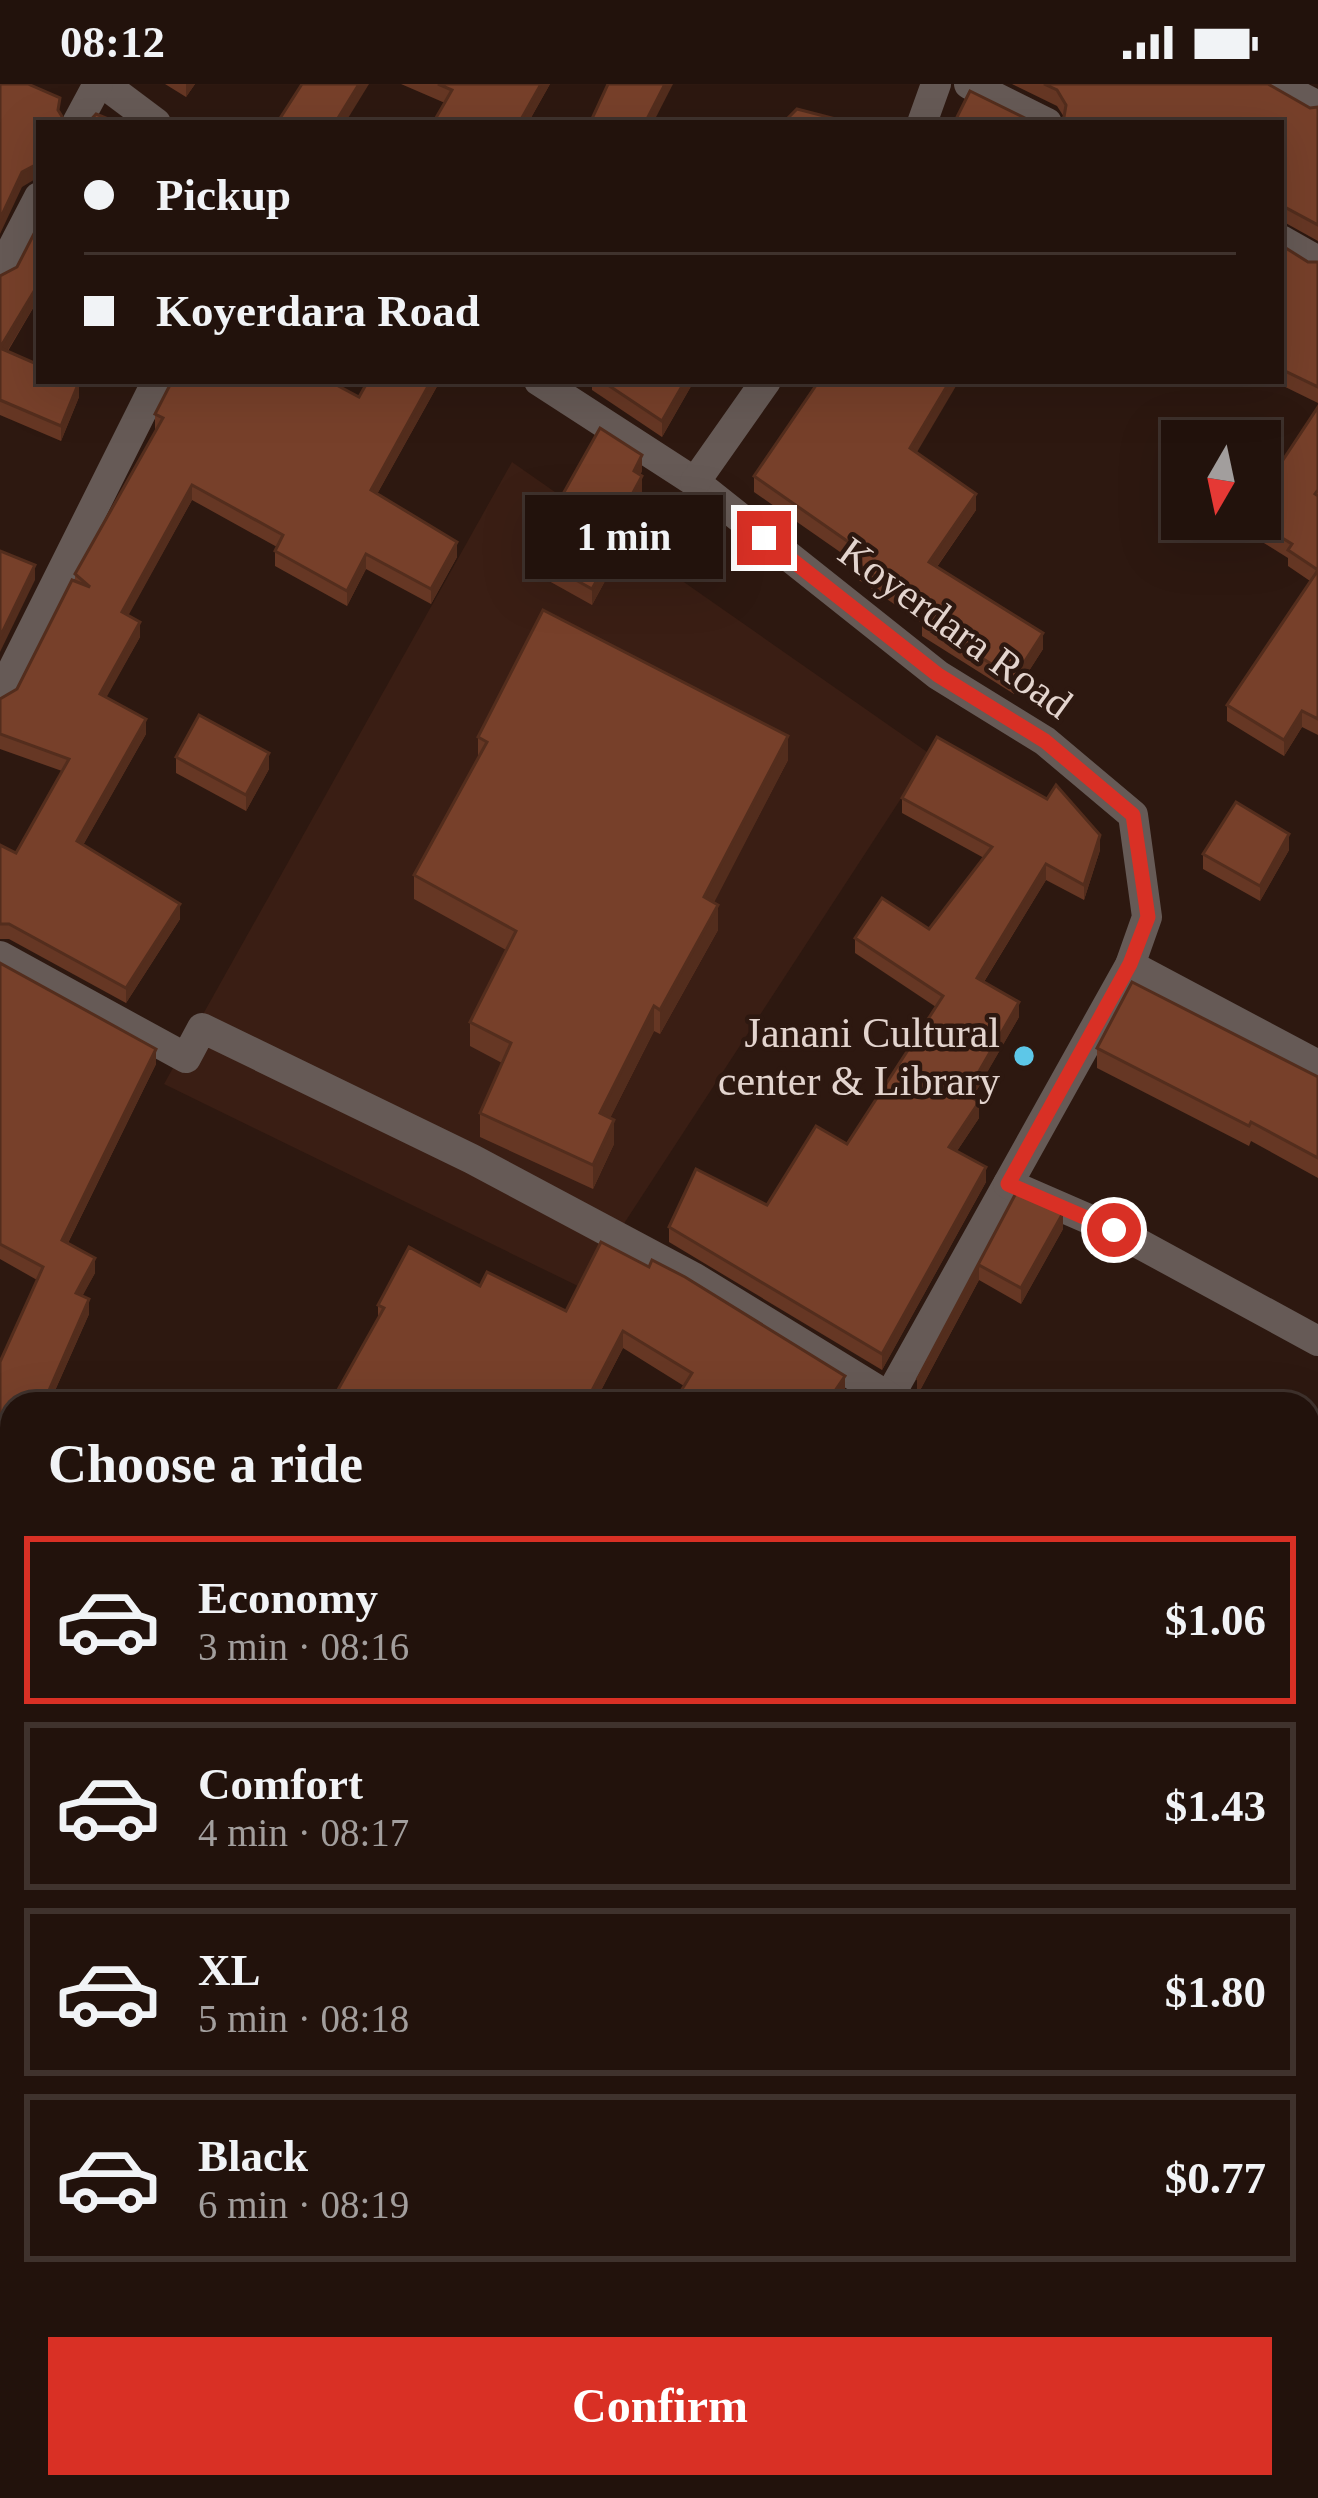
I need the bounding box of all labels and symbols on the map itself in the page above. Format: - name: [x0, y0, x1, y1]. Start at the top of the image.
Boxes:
- north arrow: [1161, 420, 1281, 540]
- callout: 1 min: [524, 496, 722, 580]
- route end: [737, 511, 791, 565]
- street label: Koyerdara Road: [830, 528, 1081, 728]
- place label: Janani Cultural center & Library: [718, 1010, 1000, 1104]
- marker: Janani Cultural center & Library: [1011, 1043, 1037, 1069]
- route start: [1087, 1203, 1141, 1257]

